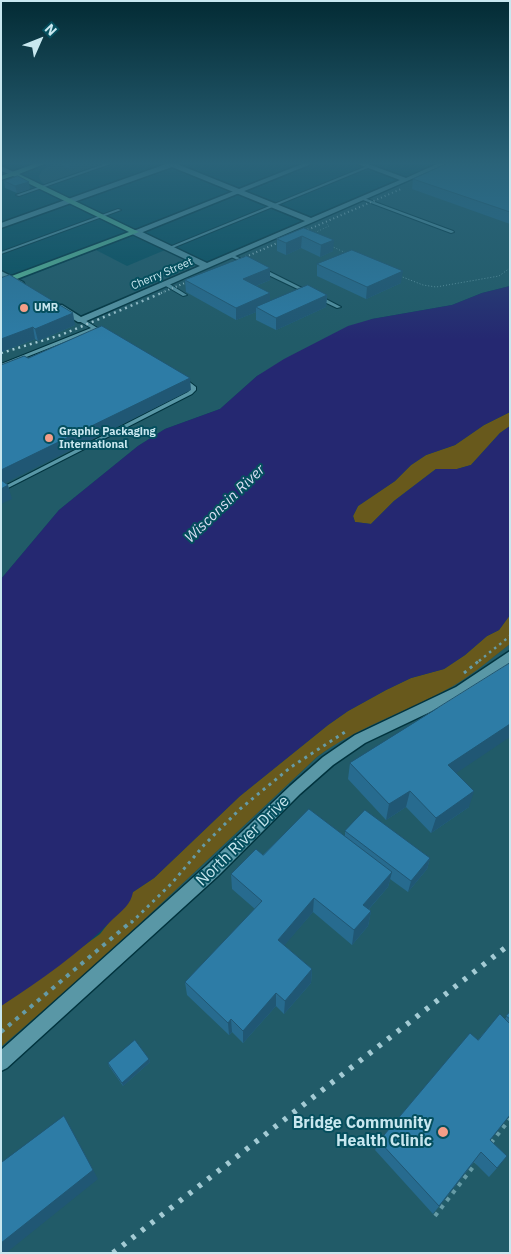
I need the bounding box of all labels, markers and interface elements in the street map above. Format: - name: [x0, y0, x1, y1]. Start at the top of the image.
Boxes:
- north arrow: [15, 15, 65, 65]
- text: N: [41, 20, 61, 39]
- street label: Cherry Street: [129, 255, 195, 293]
- place label: UMR: [34, 301, 58, 315]
- marker: UMR: [18, 302, 30, 314]
- place label: Graphic Packaging International: [59, 425, 156, 451]
- marker: Graphic Packaging International: [43, 432, 55, 444]
- water label: Wisconsin River: [181, 461, 269, 547]
- street label: North River Drive: [192, 792, 294, 890]
- place label: Bridge Community Health Clinic: [293, 1113, 432, 1151]
- marker: Bridge Community Health Clinic: [436, 1125, 450, 1139]

